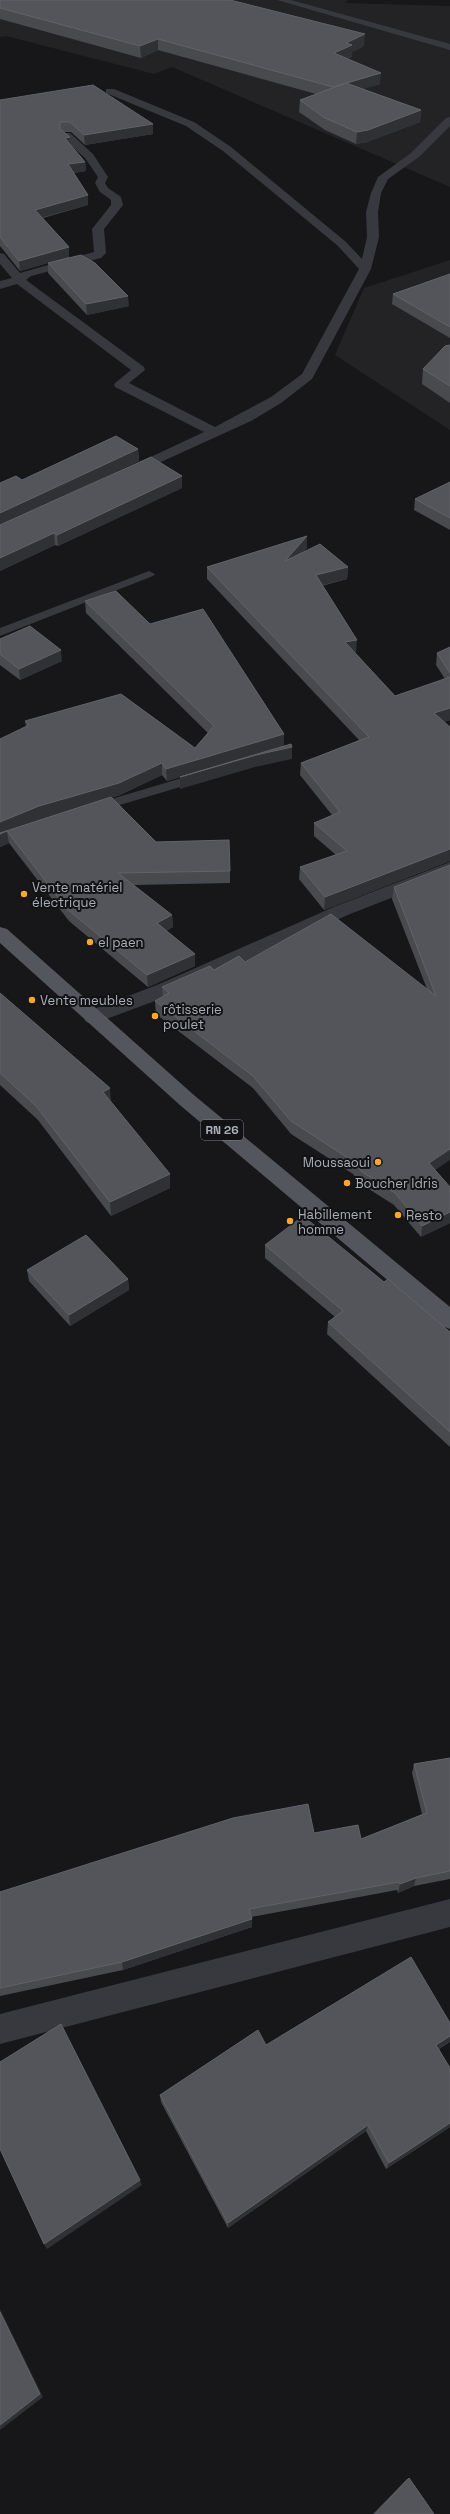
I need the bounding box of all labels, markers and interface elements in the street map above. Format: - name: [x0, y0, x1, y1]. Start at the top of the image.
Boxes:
- place label: Vente matériel électrique: [32, 879, 122, 911]
- marker: Vente matériel électrique: [19, 889, 29, 899]
- place label: el paen: [98, 934, 144, 951]
- marker: el paen: [85, 937, 95, 947]
- place label: Vente meubles: [40, 992, 133, 1009]
- marker: Vente meubles: [27, 995, 37, 1005]
- place label: rôtisserie poulet: [163, 1001, 222, 1033]
- marker: rôtisserie poulet: [150, 1011, 160, 1021]
- road number: RN 26: [201, 1120, 243, 1140]
- place label: Moussaoui: [303, 1154, 370, 1171]
- marker: Moussaoui: [373, 1157, 383, 1167]
- place label: Boucher Idris: [355, 1175, 438, 1192]
- marker: Boucher Idris: [342, 1178, 352, 1188]
- place label: Habillement homme: [298, 1206, 372, 1238]
- place label: Resto: [406, 1207, 442, 1224]
- marker: Resto: [393, 1210, 403, 1220]
- marker: Habillement homme: [285, 1216, 295, 1226]

